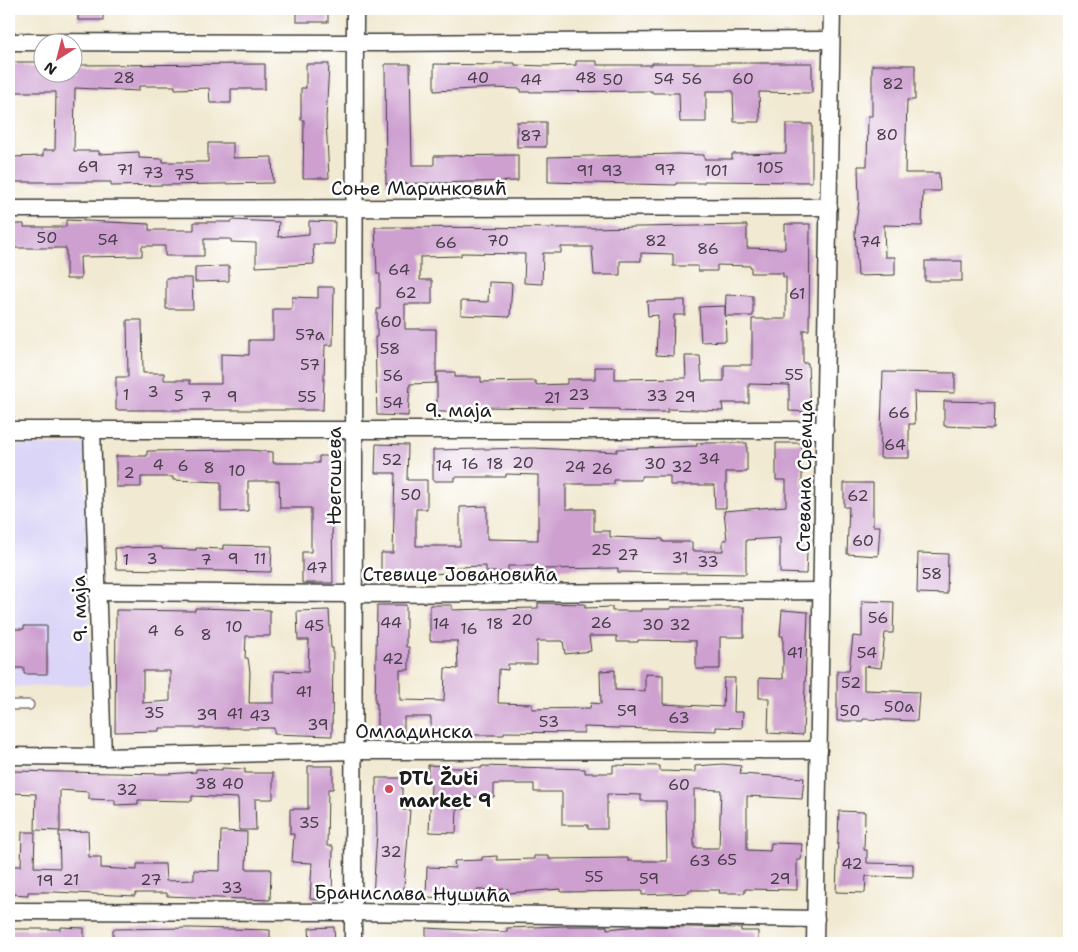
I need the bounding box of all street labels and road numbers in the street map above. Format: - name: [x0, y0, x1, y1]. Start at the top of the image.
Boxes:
- street label: Соње Маринковић: [331, 176, 507, 201]
- street label: 9. маја: [424, 398, 492, 423]
- street label: Стевана Сремца: [791, 399, 818, 552]
- street label: Његошева: [322, 426, 347, 525]
- street label: Стевице Јовановића: [362, 562, 558, 587]
- street label: 9. маја: [66, 575, 93, 643]
- street label: Омладинска: [355, 719, 473, 744]
- street label: Бранислава Нушића: [314, 879, 510, 908]

